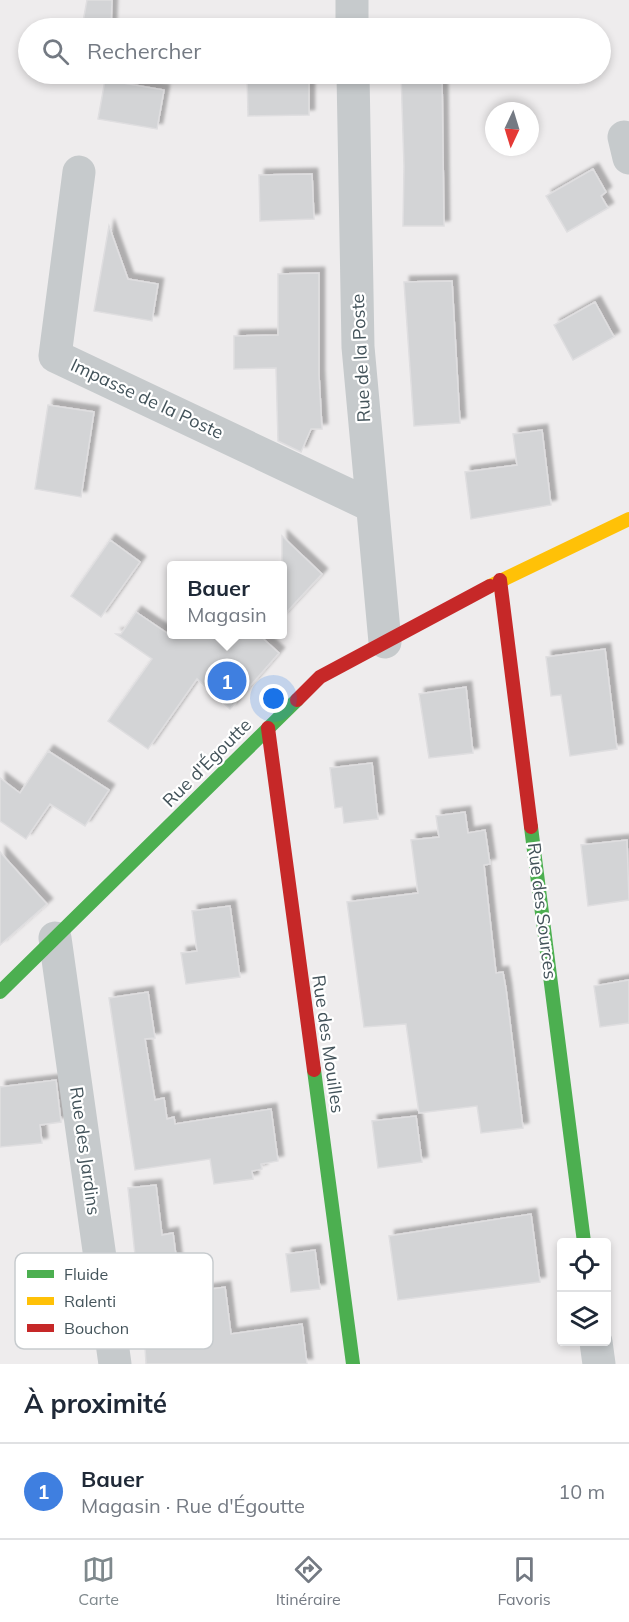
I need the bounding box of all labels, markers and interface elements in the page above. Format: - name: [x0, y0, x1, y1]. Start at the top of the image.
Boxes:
- search box: [18, 18, 611, 84]
- icon: search: [39, 35, 72, 68]
- text: Rechercher: [87, 37, 201, 65]
- north arrow: [485, 102, 539, 156]
- street label: Rue de la Poste: [346, 293, 375, 423]
- street label: Impasse de la Poste: [67, 353, 227, 444]
- popup: [167, 561, 287, 639]
- text: Bauer: [187, 574, 250, 602]
- text: Magasin: [187, 602, 267, 627]
- pin: 1: [208, 658, 246, 704]
- your location: [259, 684, 288, 713]
- street label: Rue d'Égoutte: [157, 713, 256, 812]
- street label: Rue des Sources: [523, 841, 562, 981]
- street label: Rue des Mouilles: [307, 973, 350, 1115]
- street label: Rue des Jardins: [65, 1085, 106, 1217]
- map controls: [557, 1238, 611, 1346]
- button: locate: [557, 1238, 611, 1292]
- legend: [15, 1253, 213, 1349]
- text: Fluide: [64, 1264, 108, 1284]
- text: Ralenti: [64, 1291, 116, 1311]
- button: layers: [557, 1292, 611, 1346]
- text: Bouchon: [64, 1318, 129, 1338]
- text: À proximité: [24, 1387, 167, 1420]
- text: Bauer: [81, 1465, 144, 1493]
- text: 1: [38, 1479, 50, 1504]
- text: 10 m: [558, 1479, 605, 1504]
- text: Magasin · Rue d'Égoutte: [81, 1493, 305, 1518]
- tab: Carte: [78, 1553, 119, 1609]
- tab: Itinéraire: [276, 1553, 341, 1609]
- tab: Favoris: [497, 1553, 551, 1609]

